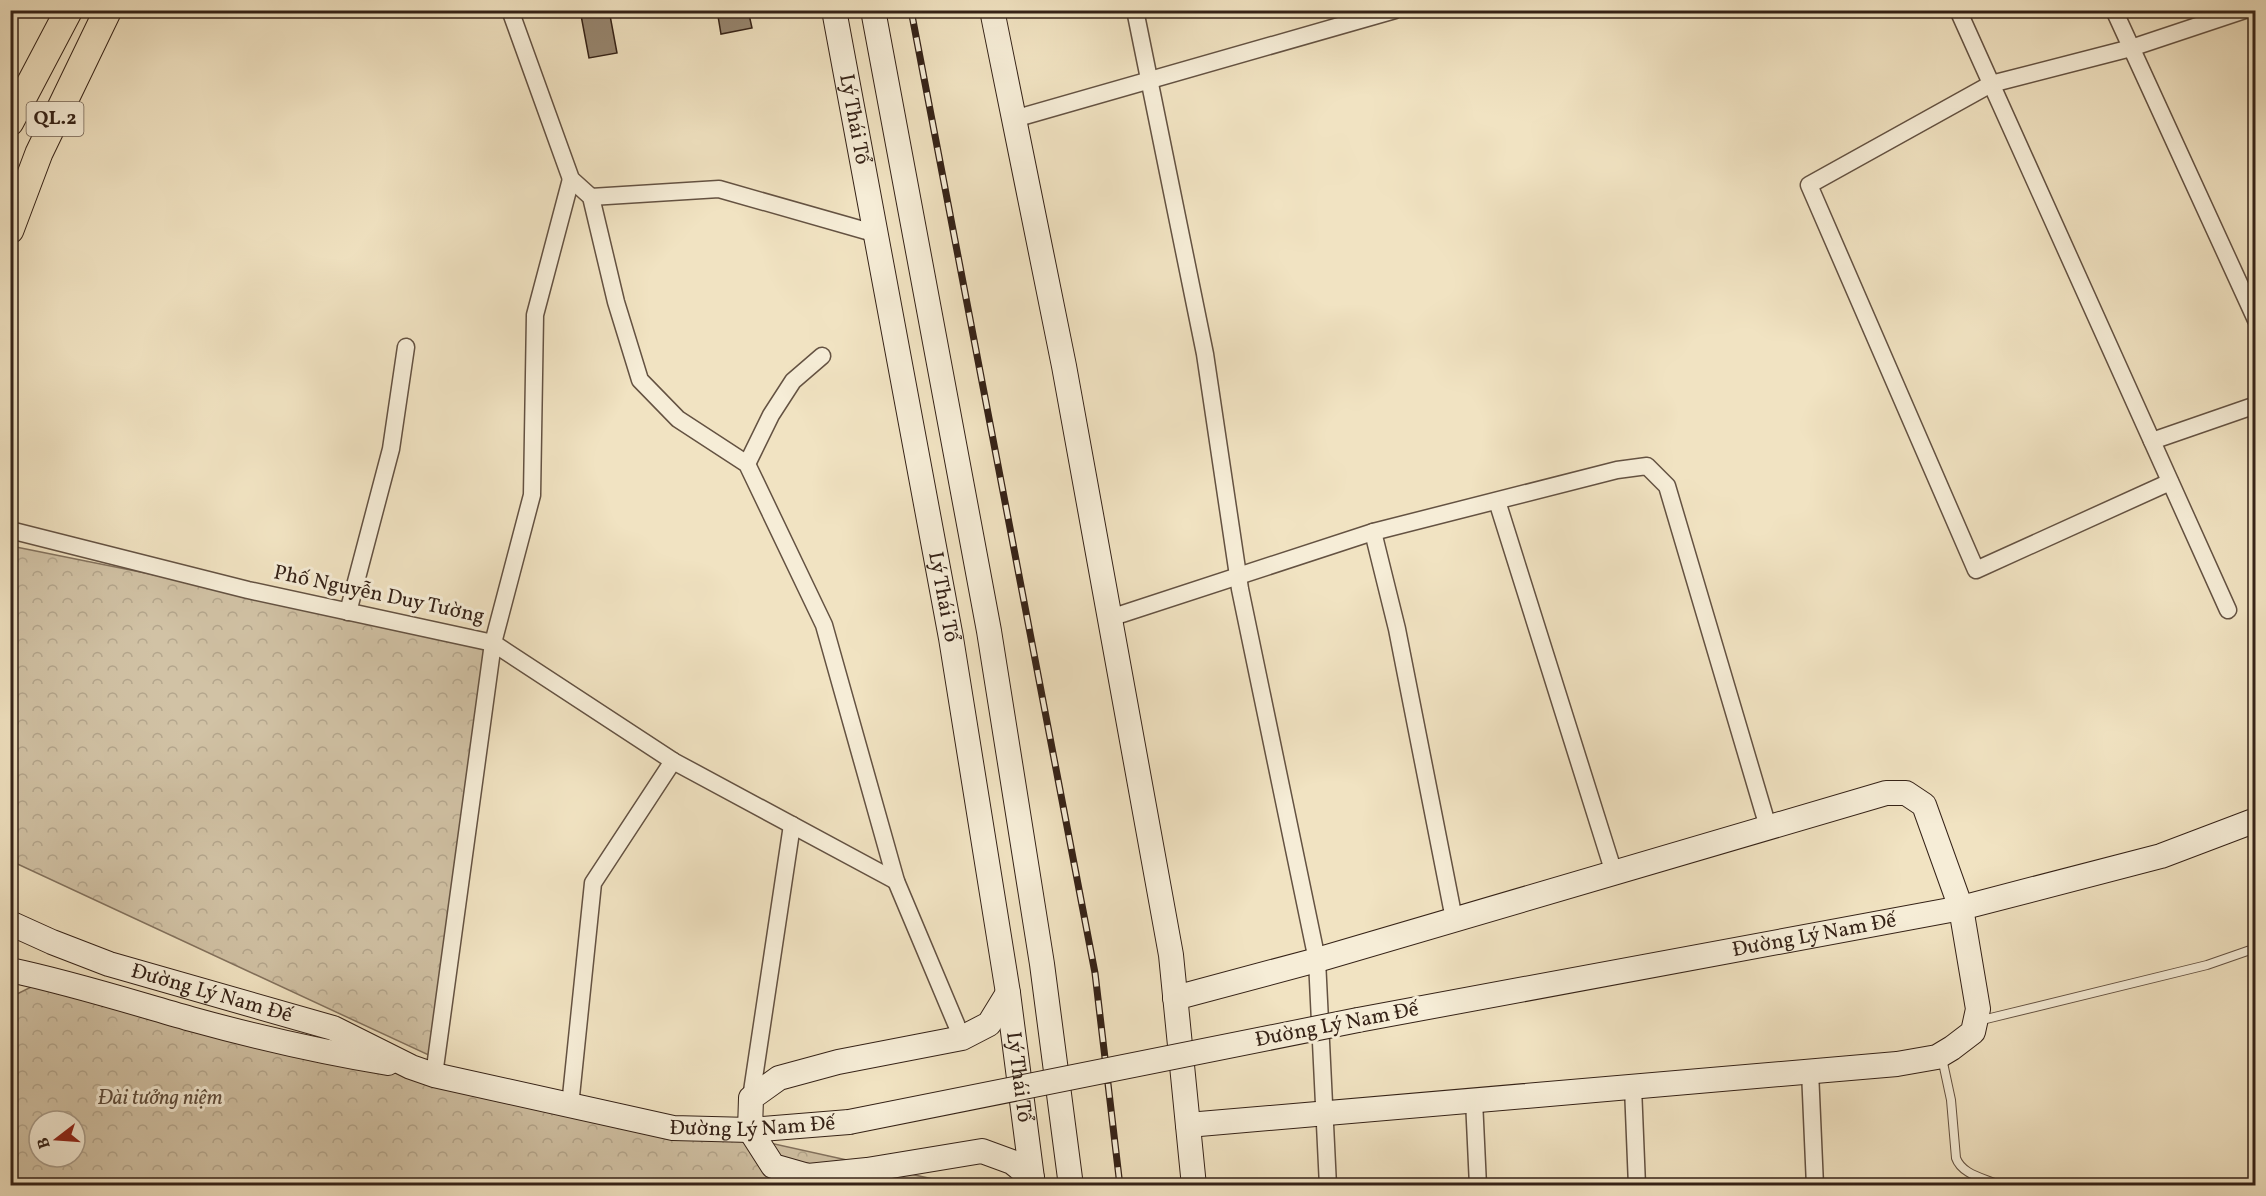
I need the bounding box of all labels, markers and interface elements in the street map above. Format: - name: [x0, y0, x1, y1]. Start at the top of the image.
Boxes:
- street label: Lý Thái Tổ: [832, 72, 877, 167]
- road number: QL.2: [26, 102, 84, 136]
- street label: Lý Thái Tổ: [921, 549, 966, 644]
- street label: Phố Nguyễn Duy Tường: [271, 558, 487, 632]
- street label: Đường Lý Nam Đế: [1730, 906, 1900, 965]
- street label: Đường Lý Nam Đế: [128, 957, 297, 1030]
- street label: Đường Lý Nam Đế: [1253, 995, 1422, 1055]
- street label: Lý Thái Tổ: [999, 1030, 1039, 1124]
- park label: Đài tưởng niệm: [97, 1084, 223, 1113]
- north arrow: [27, 1109, 87, 1169]
- street label: Đường Lý Nam Đế: [669, 1109, 838, 1145]
- text: B: [32, 1134, 57, 1151]

